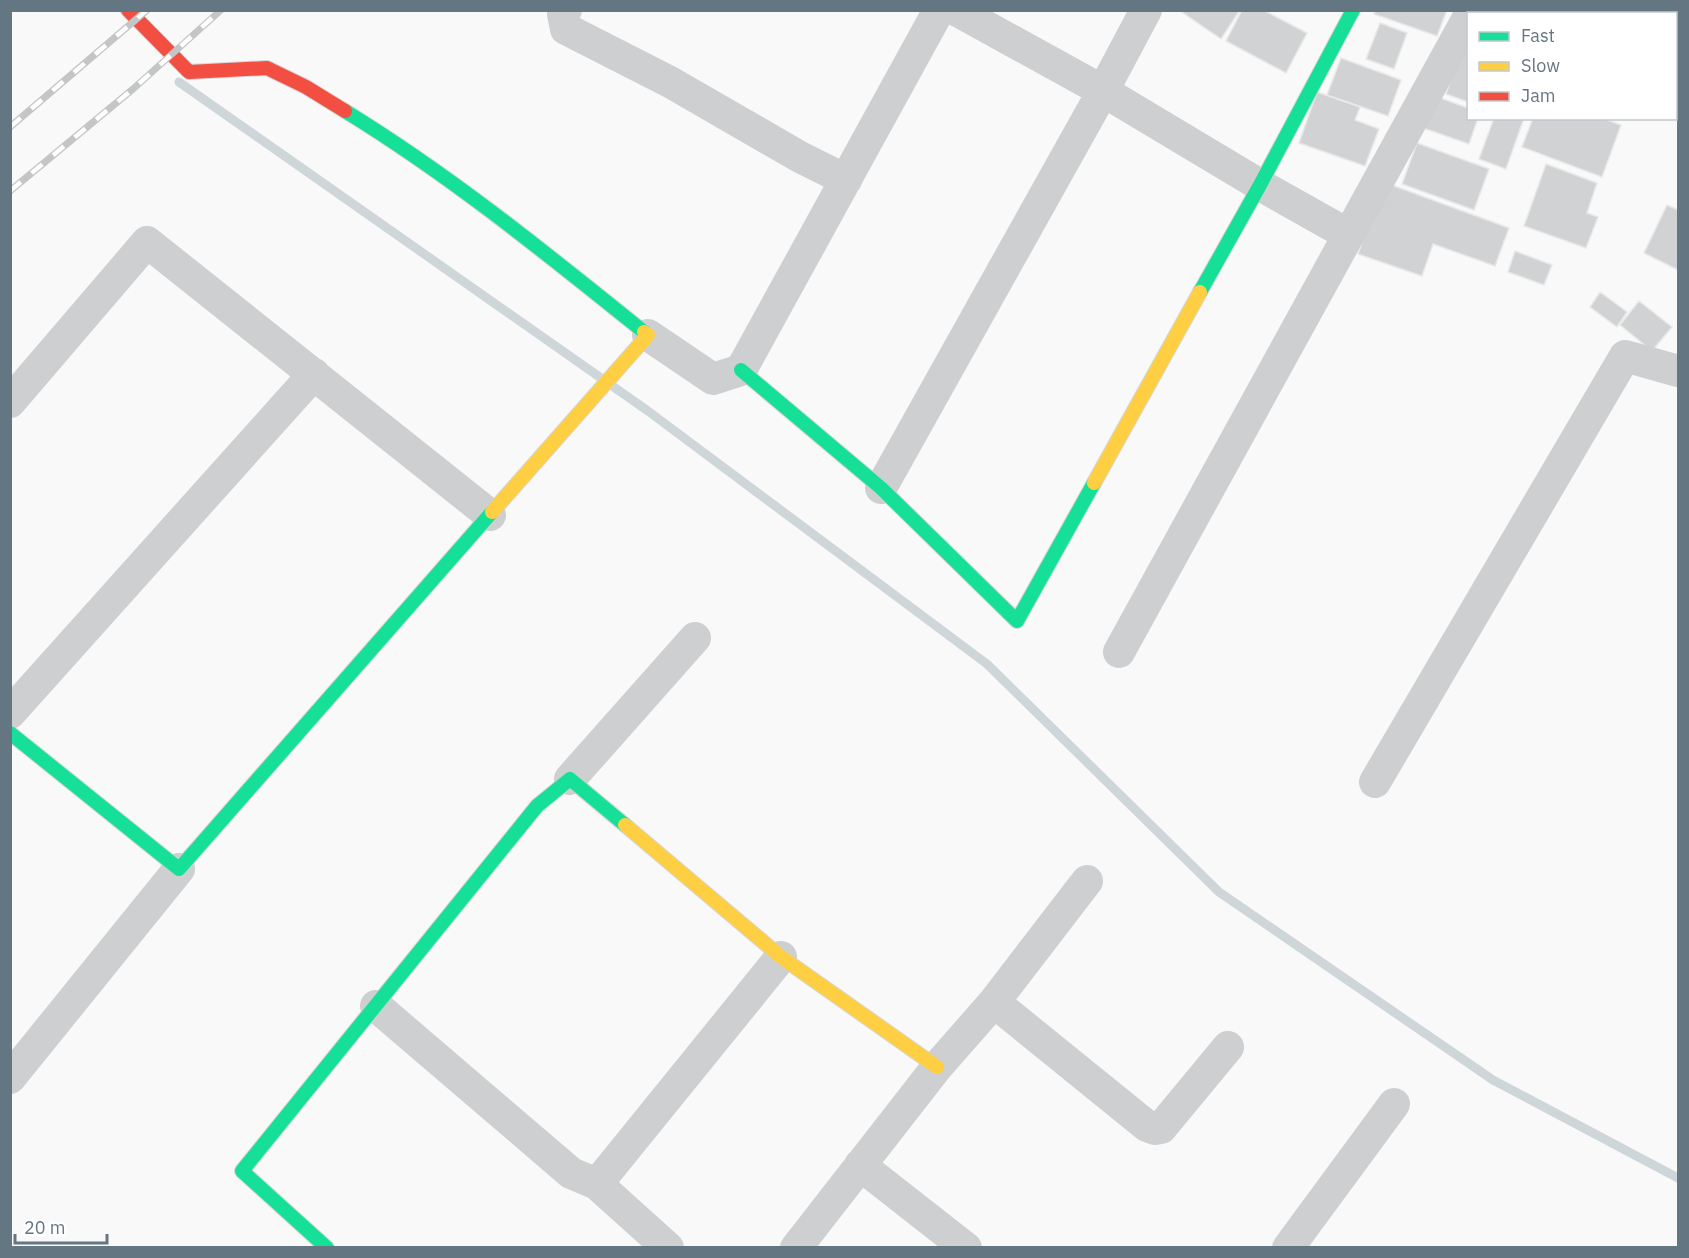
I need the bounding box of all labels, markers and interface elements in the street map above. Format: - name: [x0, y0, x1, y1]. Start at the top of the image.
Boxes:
- legend: [1467, 12, 1677, 120]
- text: Fast: [1521, 24, 1555, 47]
- text: Slow: [1521, 54, 1560, 77]
- text: Jam: [1521, 84, 1556, 107]
- scale bar: [15, 1207, 106, 1245]
- text: 20 m: [24, 1216, 66, 1239]

